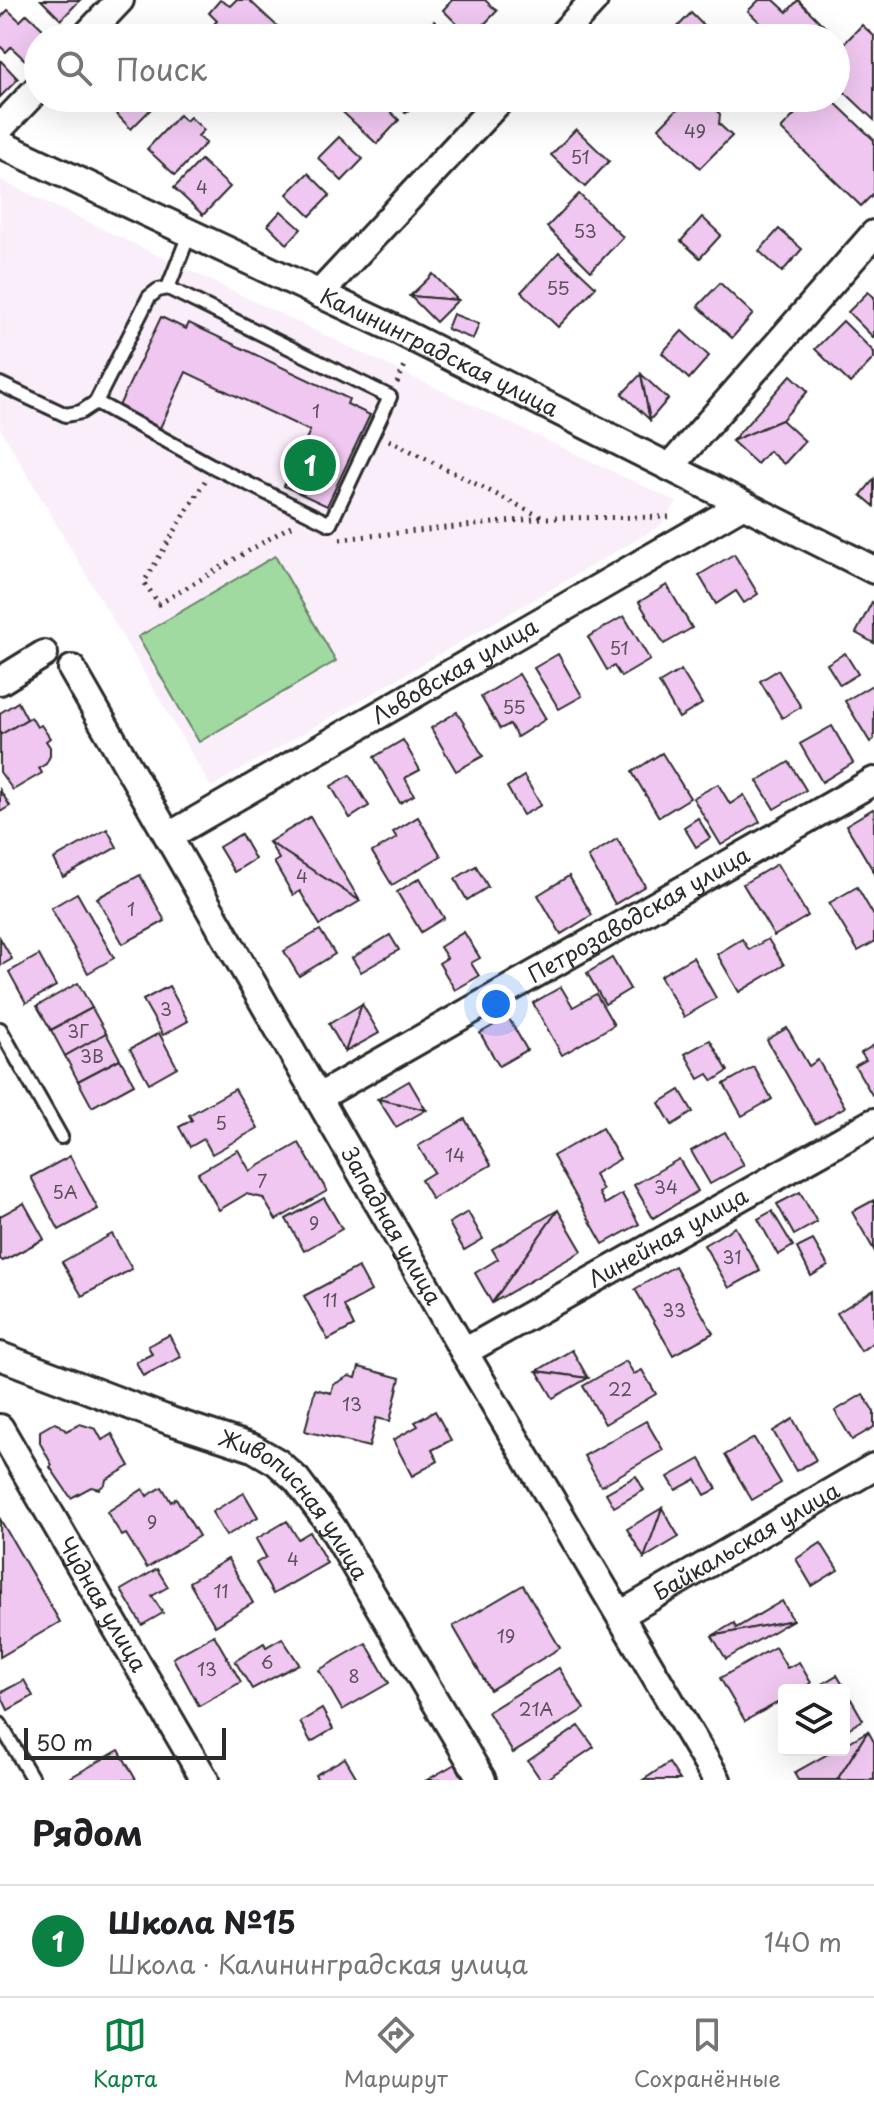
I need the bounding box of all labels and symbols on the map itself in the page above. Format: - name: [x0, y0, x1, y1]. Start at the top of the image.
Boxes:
- house number: 49: [684, 117, 706, 144]
- house number: 51: [570, 143, 590, 170]
- house number: 4: [196, 173, 208, 200]
- house number: 53: [573, 217, 597, 244]
- house number: 55: [546, 274, 570, 301]
- street label: Калининградская улица: [315, 278, 565, 424]
- house number: 1: [312, 397, 320, 424]
- pin: 1: [284, 435, 336, 495]
- street label: Львовская улица: [365, 608, 543, 731]
- house number: 51: [609, 634, 629, 661]
- house number: 55: [502, 693, 526, 720]
- street label: Петрозаводская улица: [521, 837, 755, 990]
- house number: 4: [296, 862, 308, 889]
- house number: 1: [127, 895, 135, 922]
- your location: [476, 984, 516, 1024]
- house number: 3: [160, 995, 172, 1022]
- house number: 3Г: [67, 1017, 89, 1044]
- house number: 3В: [80, 1042, 104, 1069]
- house number: 5: [215, 1109, 227, 1136]
- street label: Западная улица: [334, 1140, 451, 1310]
- house number: 14: [445, 1141, 465, 1168]
- house number: 7: [257, 1167, 267, 1194]
- house number: 34: [654, 1173, 678, 1200]
- house number: 5А: [52, 1178, 78, 1205]
- street label: Линейная улица: [581, 1178, 753, 1294]
- house number: 9: [309, 1209, 319, 1236]
- house number: 31: [723, 1243, 741, 1270]
- house number: 11: [322, 1286, 338, 1313]
- house number: 33: [662, 1296, 686, 1323]
- house number: 22: [608, 1375, 632, 1402]
- house number: 13: [342, 1390, 362, 1417]
- street label: Живописная улица: [215, 1420, 378, 1586]
- street label: Байкальская улица: [646, 1473, 845, 1608]
- house number: 9: [147, 1508, 157, 1535]
- street label: Чудная улица: [51, 1530, 157, 1678]
- house number: 4: [287, 1545, 299, 1572]
- house number: 11: [213, 1577, 229, 1604]
- house number: 19: [497, 1622, 515, 1649]
- house number: 6: [261, 1648, 273, 1675]
- house number: 13: [197, 1655, 217, 1682]
- house number: 8: [348, 1662, 360, 1689]
- house number: 21А: [519, 1695, 554, 1722]
- scale bar: [24, 1724, 226, 1760]

